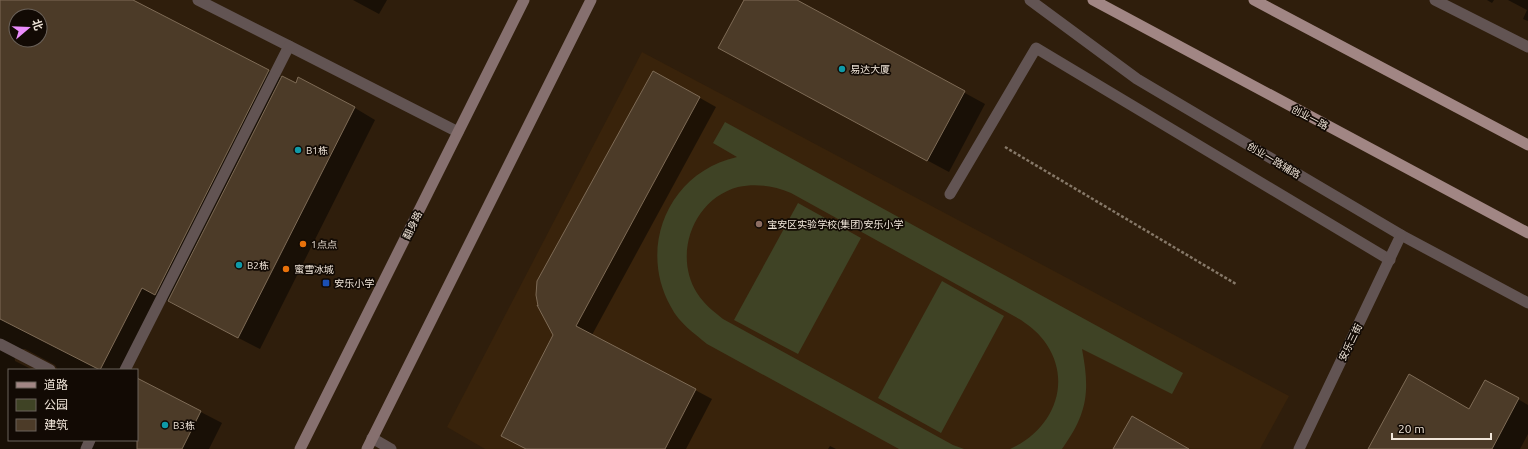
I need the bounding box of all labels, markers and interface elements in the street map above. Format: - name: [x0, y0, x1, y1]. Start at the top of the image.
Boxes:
- north arrow: [8, 8, 48, 48]
- text: 北: [30, 18, 45, 32]
- marker: 易达大厦: [837, 64, 847, 74]
- place label: 易达大厦: [850, 64, 890, 75]
- street label: 创业一路: [1290, 103, 1330, 132]
- street label: 创业一路辅路: [1245, 140, 1302, 181]
- marker: B1栋: [293, 145, 303, 155]
- place label: B1栋: [306, 145, 328, 156]
- street label: 翻身路: [401, 209, 424, 241]
- marker: 宝安区实验学校(集团)安乐小学: [754, 219, 764, 229]
- place label: 宝安区实验学校(集团)安乐小学: [767, 219, 903, 230]
- marker: 1点点: [298, 239, 308, 249]
- place label: 1点点: [311, 239, 337, 250]
- marker: B2栋: [234, 260, 244, 270]
- place label: B2栋: [247, 260, 269, 271]
- marker: 蜜雪冰城: [281, 264, 291, 274]
- place label: 蜜雪冰城: [294, 264, 334, 275]
- marker: 安乐小学: [321, 278, 331, 288]
- place label: 安乐小学: [334, 278, 374, 289]
- street label: 安乐三街: [1337, 322, 1364, 363]
- legend: [8, 369, 138, 441]
- text: 道路: [44, 378, 68, 391]
- text: 公园: [44, 398, 68, 411]
- scale bar: [1392, 415, 1491, 441]
- text: 建筑: [44, 418, 68, 431]
- marker: B3栋: [160, 420, 170, 430]
- place label: B3栋: [173, 420, 195, 431]
- text: 20 m: [1398, 422, 1425, 435]

